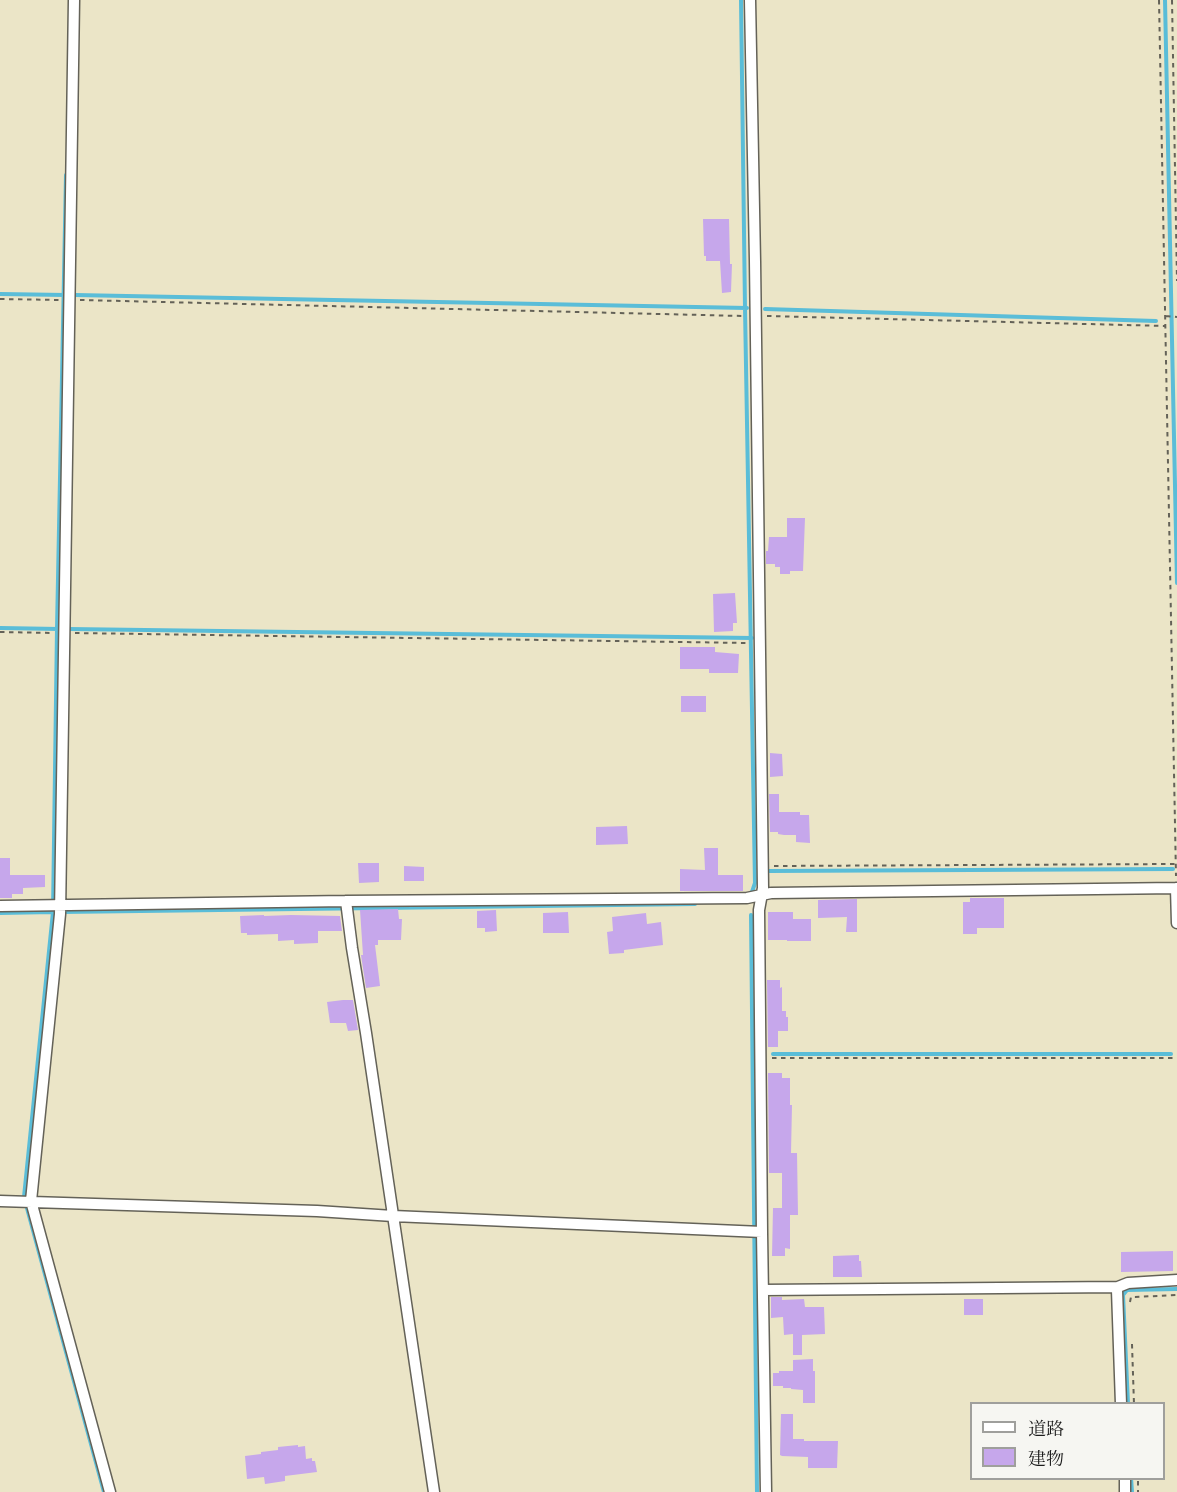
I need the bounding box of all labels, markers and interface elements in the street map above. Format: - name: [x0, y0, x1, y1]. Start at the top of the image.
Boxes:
- legend: [970, 1402, 1165, 1480]
- text: 道路: [1028, 1419, 1064, 1440]
- text: 建物: [1028, 1449, 1064, 1470]

